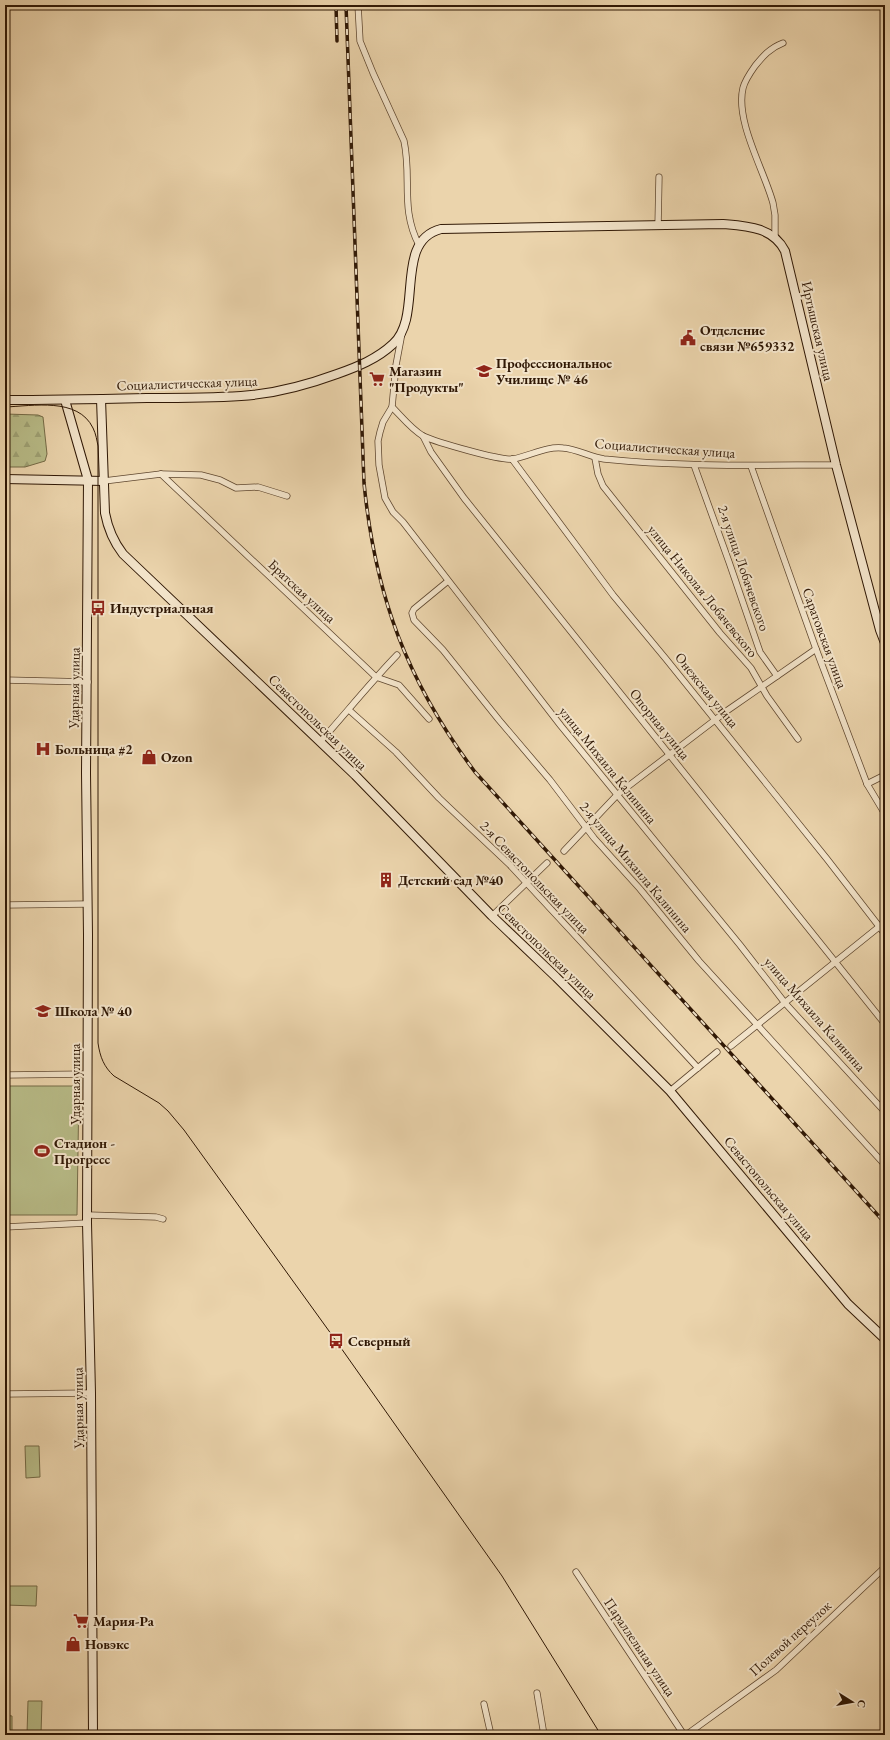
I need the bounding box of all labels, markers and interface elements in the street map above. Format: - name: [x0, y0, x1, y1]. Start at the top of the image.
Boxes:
- street label: Иртышская улица: [798, 279, 838, 383]
- place label: Отделение связи №659332: [700, 321, 795, 355]
- public building icon: Отделение связи №659332: [679, 329, 697, 347]
- place label: Профессиональное Училище № 46: [495, 354, 612, 388]
- place label: Магазин "Продукты": [389, 362, 464, 396]
- school or university icon: Профессиональное Училище № 46: [475, 362, 493, 380]
- supermarket icon: Магазин "Продукты": [368, 370, 386, 388]
- street label: Социалистическая улица: [116, 372, 258, 394]
- street label: Социалистическая улица: [594, 434, 736, 462]
- street label: 2-я улица Лобачевского: [714, 503, 774, 633]
- street label: улица Николая Лобачевского: [644, 521, 762, 661]
- street label: Братская улица: [264, 555, 340, 627]
- street label: Саратовская улица: [798, 585, 852, 691]
- bus stop icon: Индустриальная: [89, 599, 107, 617]
- place label: Индустриальная: [110, 599, 214, 617]
- street label: Ударная улица: [64, 647, 84, 730]
- street label: Онежская улица: [671, 649, 743, 732]
- street label: Севастопольская улица: [265, 670, 372, 774]
- street label: Опорная улица: [626, 685, 694, 764]
- street label: улица Михаила Калинина: [555, 703, 661, 828]
- hospital icon: Больница #2: [34, 740, 52, 758]
- place label: Больница #2: [55, 740, 133, 758]
- shop icon: Ozon: [140, 748, 158, 766]
- place label: Ozon: [161, 748, 193, 766]
- street label: 2-я улица Михаила Калинина: [576, 798, 696, 937]
- street label: 2-я Севастопольская улица: [476, 817, 594, 938]
- building icon: Детский сад №40: [377, 871, 395, 889]
- place label: Детский сад №40: [398, 871, 504, 889]
- street label: Севастопольская улица: [494, 899, 601, 1003]
- street label: улица Михаила Калинина: [760, 953, 870, 1075]
- school or university icon: Школа № 40: [34, 1002, 52, 1020]
- place label: Школа № 40: [55, 1002, 132, 1020]
- street label: Ударная улица: [66, 1043, 84, 1126]
- street label: Севастопольская улица: [720, 1132, 818, 1244]
- place label: Стадион - Прогресс: [54, 1134, 115, 1168]
- sports icon: Стадион - Прогресс: [33, 1142, 51, 1160]
- bus stop icon: Северный: [327, 1332, 345, 1350]
- place label: Северный: [348, 1332, 410, 1350]
- street label: Ударная улица: [68, 1367, 88, 1450]
- street label: Параллельная улица: [600, 1594, 680, 1700]
- street label: Полевой переулок: [745, 1596, 835, 1680]
- supermarket icon: Мария-Ра: [72, 1612, 90, 1630]
- place label: Мария-Ра: [93, 1612, 155, 1630]
- shop icon: Новэкс: [64, 1635, 82, 1653]
- place label: Новэкс: [85, 1635, 129, 1653]
- north arrow: [832, 1682, 872, 1722]
- text: С: [854, 1699, 869, 1709]

